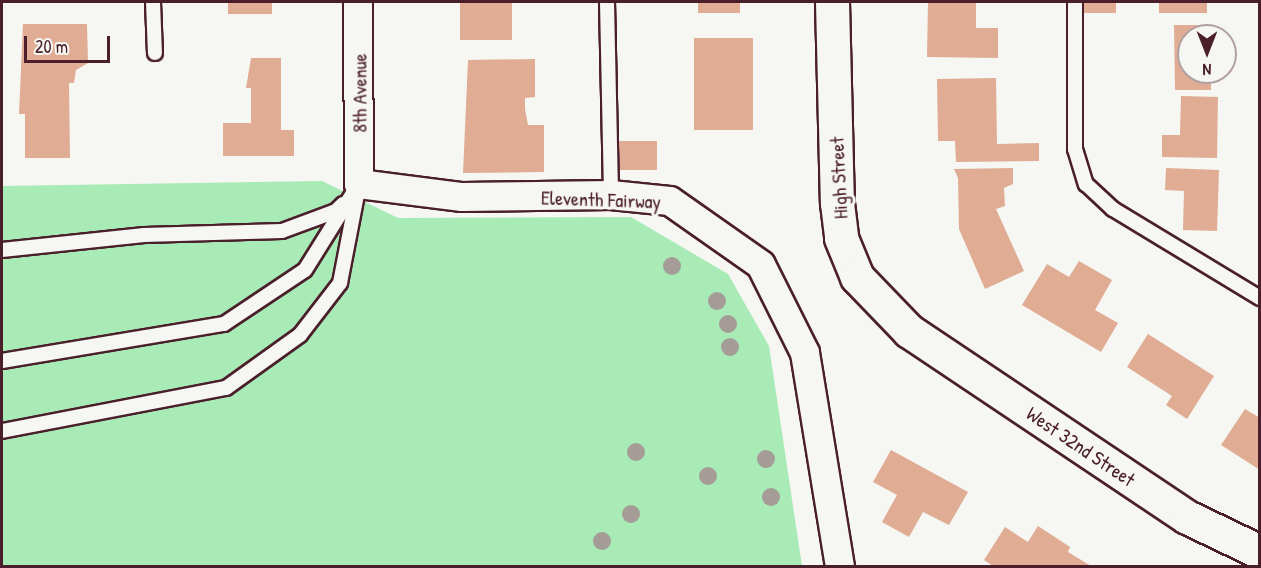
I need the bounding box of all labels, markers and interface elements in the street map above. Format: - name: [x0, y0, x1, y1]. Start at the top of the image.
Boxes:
- scale bar: [27, 24, 112, 62]
- north arrow: [1177, 24, 1237, 84]
- text: 20 m: [35, 34, 68, 59]
- street label: 8th Avenue: [347, 53, 371, 133]
- text: N: [1203, 59, 1211, 81]
- street label: High Street: [824, 136, 852, 220]
- street label: Eleventh Fairway: [541, 185, 661, 213]
- street label: West 32nd Street: [1022, 401, 1140, 491]

